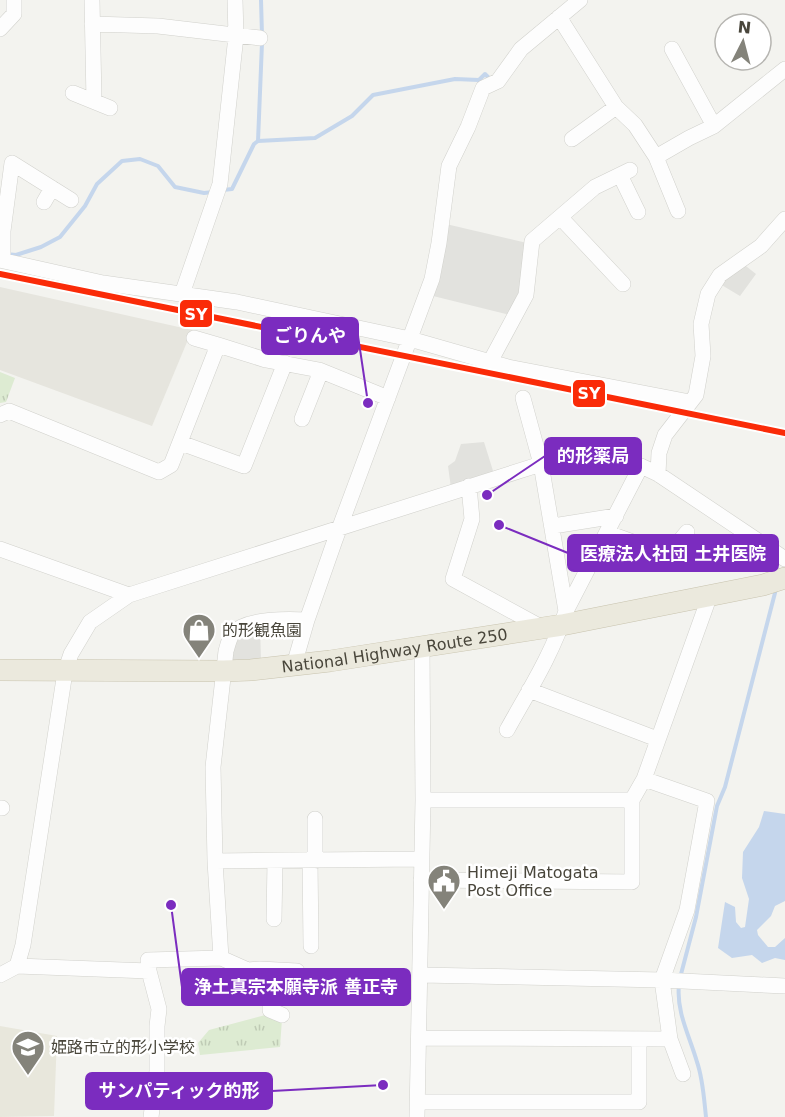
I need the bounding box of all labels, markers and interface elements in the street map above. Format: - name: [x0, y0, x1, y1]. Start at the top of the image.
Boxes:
- north arrow: [713, 12, 773, 72]
- text: N: [737, 17, 752, 38]
- line badge: SY: [179, 299, 213, 328]
- text: SY: [184, 305, 208, 324]
- callout: ごりんや: [262, 318, 358, 354]
- text: ごりんや: [274, 325, 346, 346]
- line badge: SY: [572, 379, 606, 408]
- text: SY: [577, 384, 601, 403]
- callout: 的形薬局: [545, 438, 641, 474]
- text: 的形薬局: [557, 445, 629, 466]
- callout: 医療法人社団 土井医院: [568, 535, 778, 571]
- text: 医療法人社団 土井医院: [580, 543, 766, 564]
- shop icon: 的形観魚園: [181, 612, 217, 659]
- place label: 的形観魚園: [222, 621, 302, 640]
- street label: National Highway Route 250: [281, 625, 509, 676]
- public building icon: Himeji Matogata Post Office: [426, 863, 462, 910]
- place label: Himeji Matogata Post Office: [467, 863, 599, 900]
- callout: 浄土真宗本願寺派 善正寺: [182, 969, 410, 1005]
- text: 浄土真宗本願寺派 善正寺: [194, 976, 398, 997]
- school or university icon: 姫路市立的形小学校: [10, 1029, 46, 1076]
- place label: 姫路市立的形小学校: [51, 1038, 195, 1057]
- callout: サンパティック的形: [86, 1073, 272, 1109]
- text: サンパティック的形: [99, 1080, 259, 1101]

